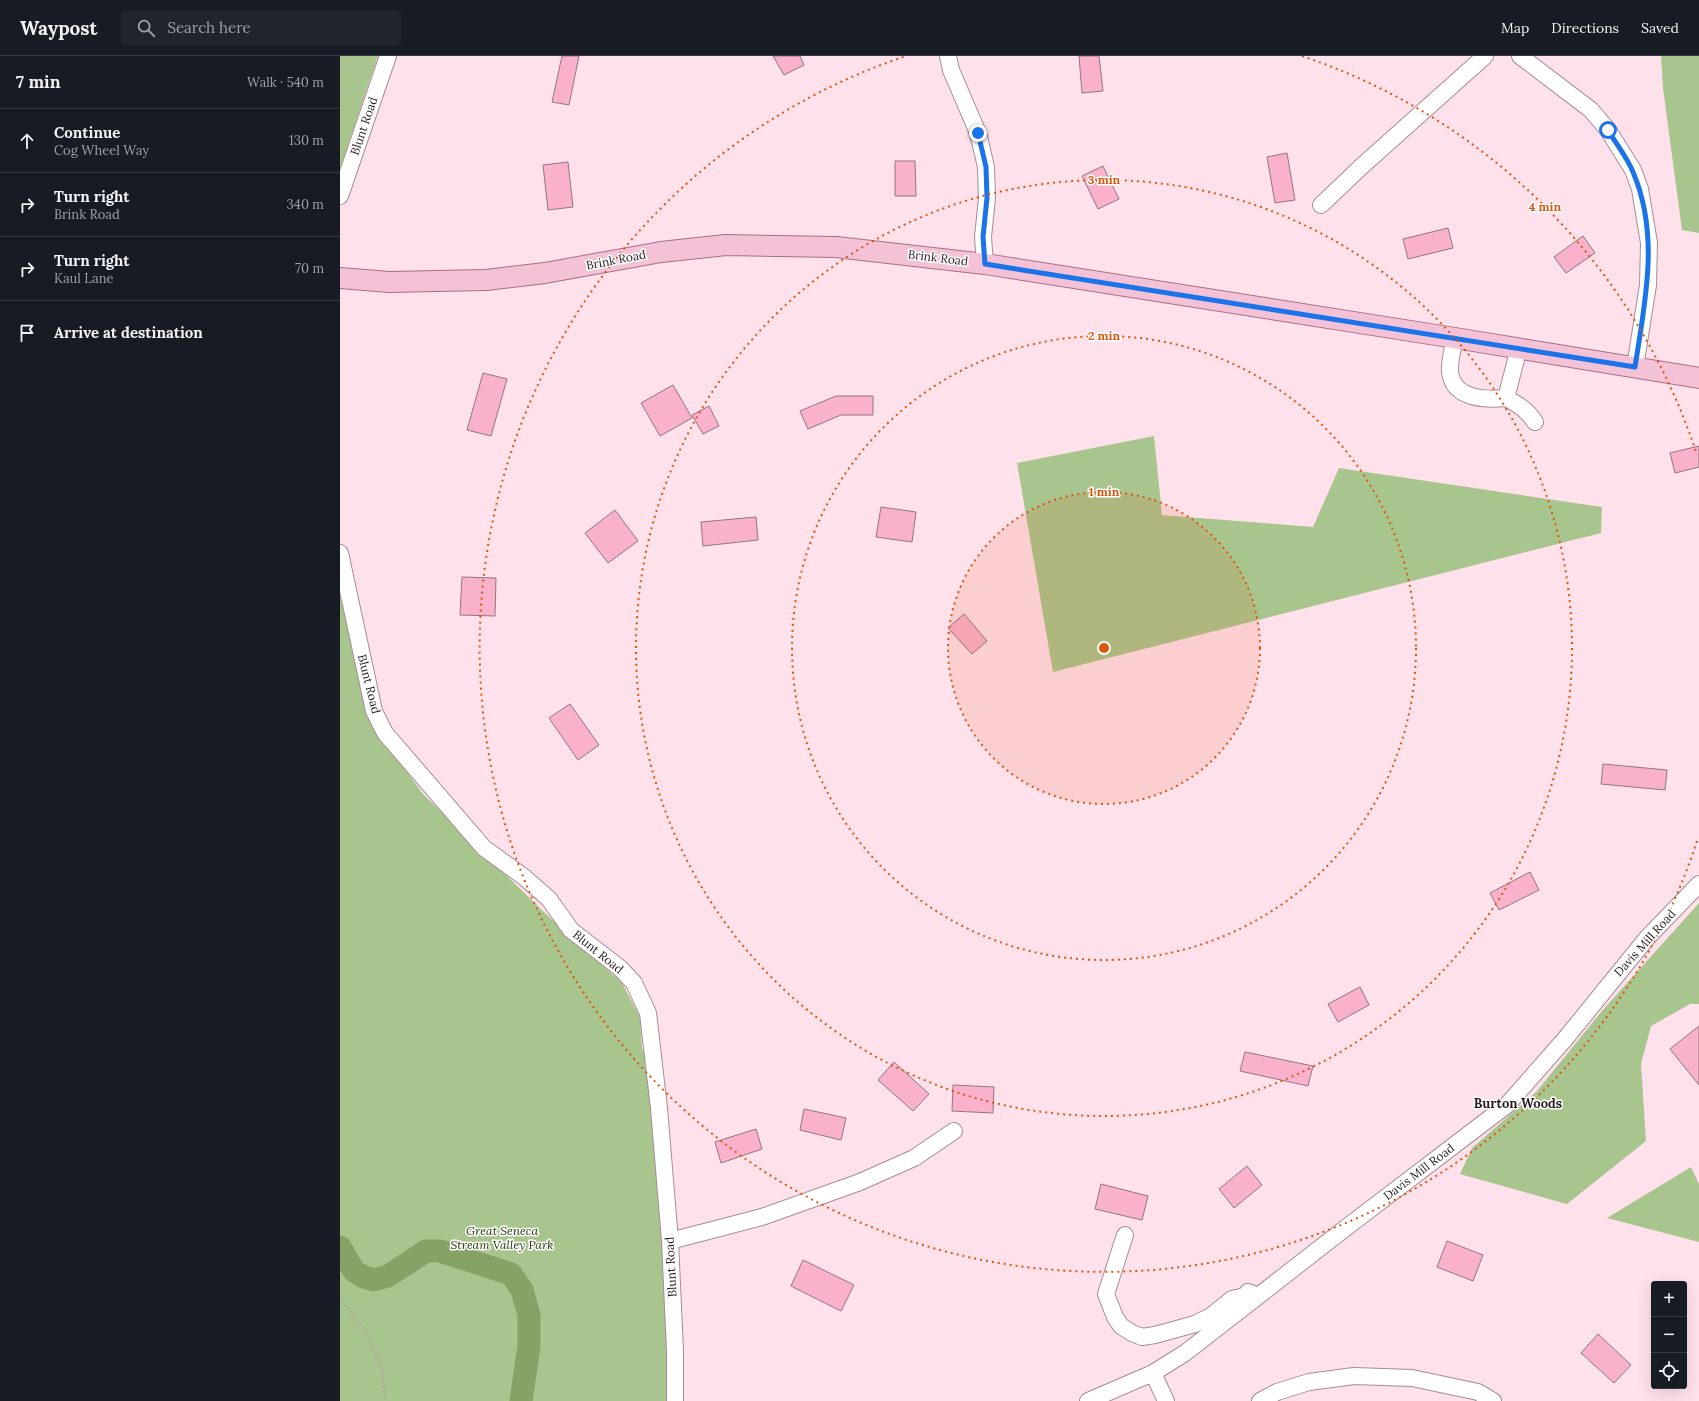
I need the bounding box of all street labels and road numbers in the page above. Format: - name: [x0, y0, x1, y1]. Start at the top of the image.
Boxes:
- street label: Blunt Road: [347, 95, 380, 157]
- street label: Brink Road: [585, 246, 647, 273]
- street label: Brink Road: [907, 246, 969, 269]
- street label: Blunt Road: [355, 653, 384, 715]
- street label: Davis Mill Road: [1611, 906, 1679, 979]
- street label: Blunt Road: [570, 927, 627, 977]
- street label: Davis Mill Road: [1380, 1140, 1457, 1203]
- street label: Blunt Road: [661, 1236, 680, 1298]

